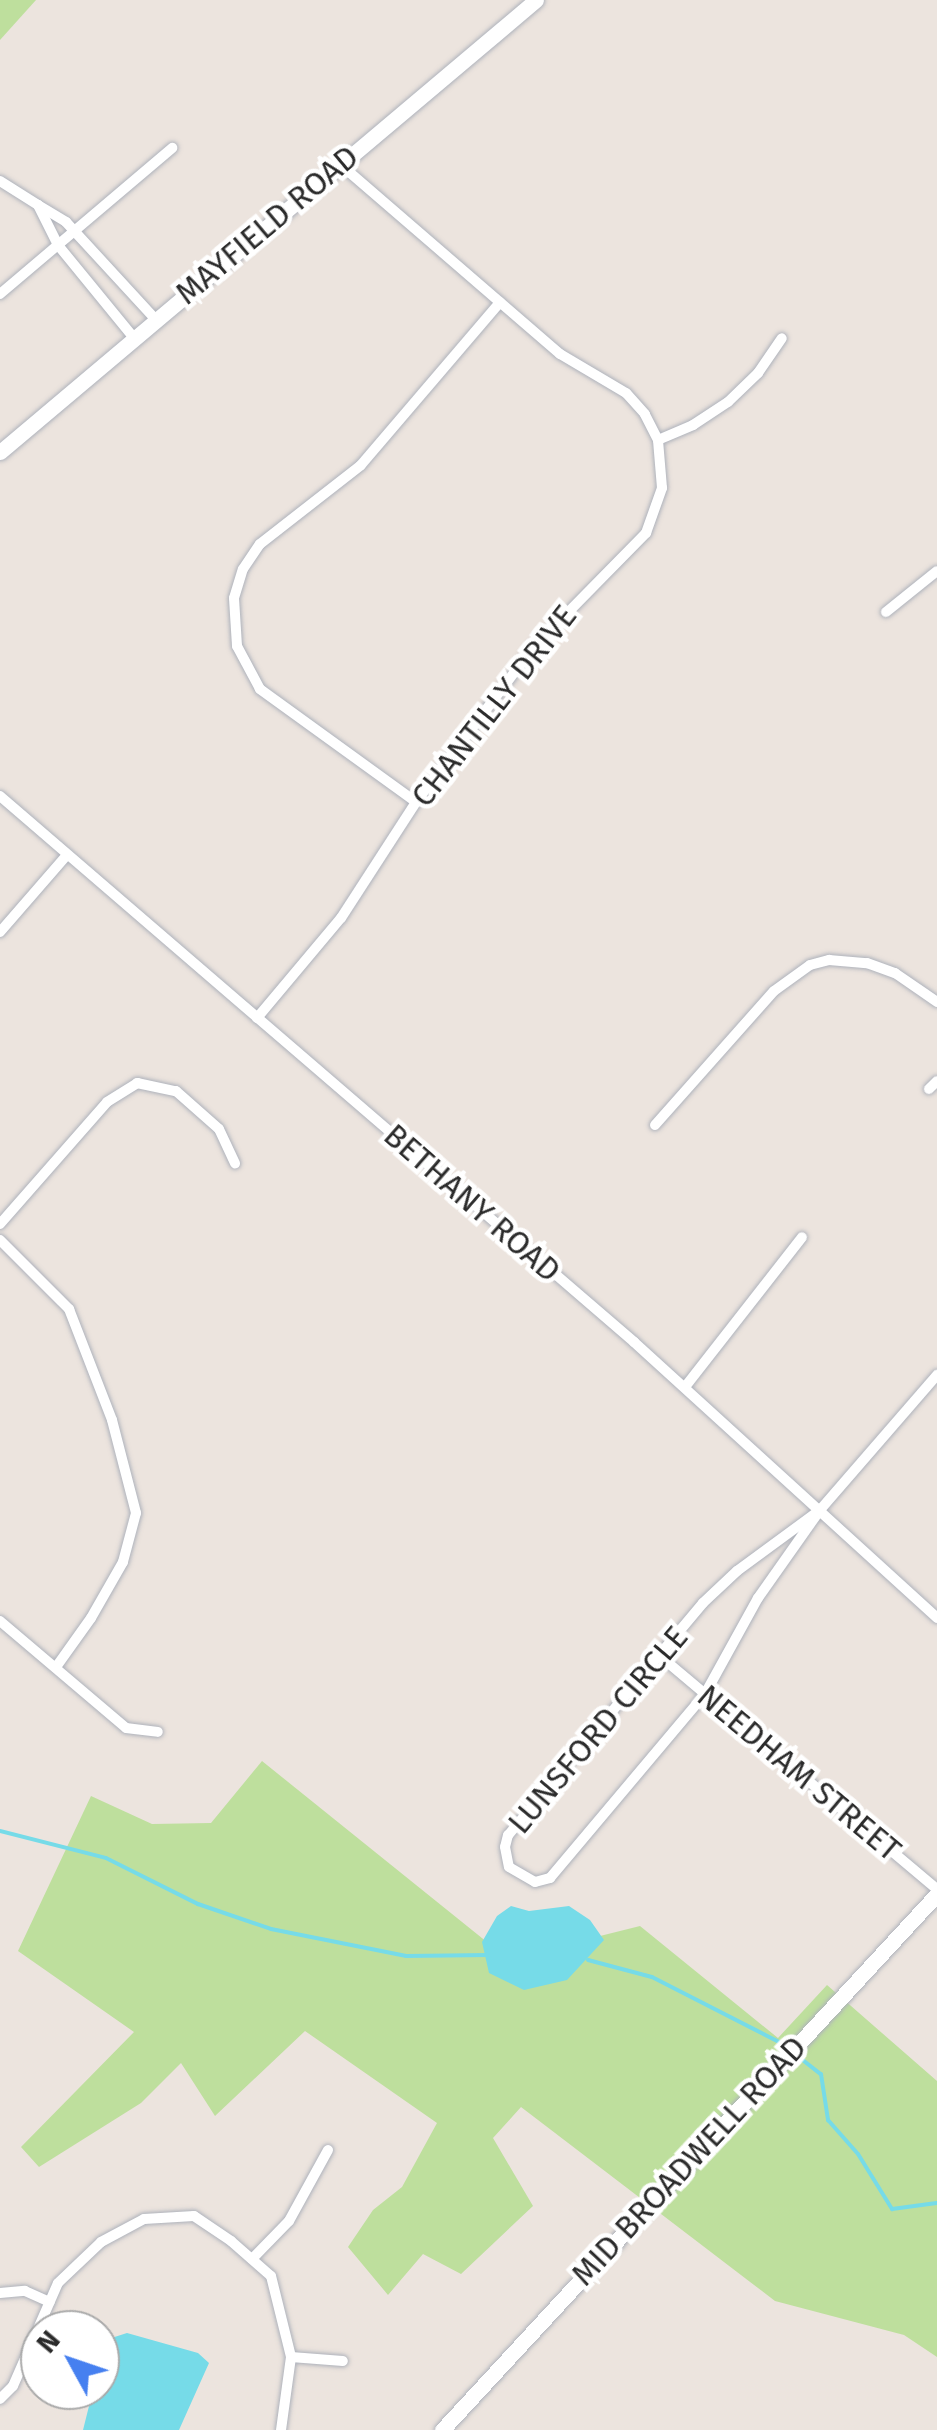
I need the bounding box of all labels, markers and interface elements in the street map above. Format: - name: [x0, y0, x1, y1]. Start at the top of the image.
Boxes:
- street label: MAYFIELD ROAD: [168, 138, 366, 312]
- street label: CHANTILLY DRIVE: [403, 598, 585, 814]
- street label: BETHANY ROAD: [376, 1116, 568, 1290]
- street label: LUNSFORD CIRCLE: [500, 1619, 696, 1841]
- street label: NEEDHAM STREET: [690, 1677, 908, 1869]
- street label: MID BROADWELL ROAD: [564, 2029, 814, 2293]
- north arrow: [20, 2310, 120, 2410]
- text: N: [30, 2324, 67, 2359]

